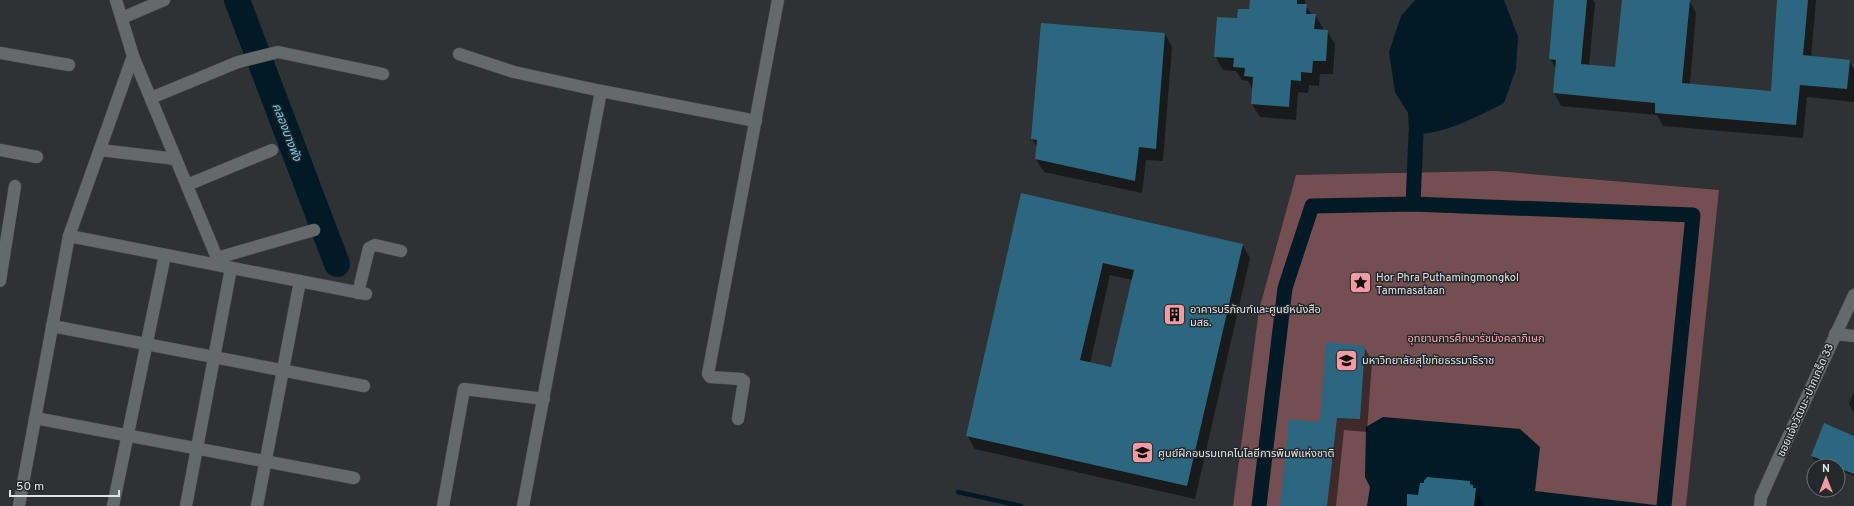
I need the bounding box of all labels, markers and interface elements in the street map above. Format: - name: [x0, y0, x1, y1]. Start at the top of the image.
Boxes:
- water label: คลองบางพัง: [268, 101, 305, 164]
- place icon: Hor Phra Puthamingmongkol Tammasataan: [1347, 270, 1373, 296]
- place label: Hor Phra Puthamingmongkol Tammasataan: [1376, 271, 1519, 298]
- building icon: อาคารบริภัณฑ์และศูนย์หนังสือ มสธ.: [1162, 302, 1188, 328]
- place label: อาคารบริภัณฑ์และศูนย์หนังสือ มสธ.: [1190, 303, 1321, 330]
- park label: อุทยานการศึกษารัชมังคลาภิเษก: [1407, 332, 1545, 346]
- street label: ซอยแจ้งวัฒนะ-ปากเกร็ด 33: [1775, 342, 1837, 459]
- school or university icon: มหาวิทยาลัยสุโขทัยธรรมาธิราช: [1334, 347, 1360, 373]
- place label: มหาวิทยาลัยสุโขทัยธรรมาธิราช: [1362, 354, 1494, 368]
- school or university icon: ศูนย์ฝึกอบรมเทคโนโลยีการพิมพ์แห่งชาติ: [1129, 440, 1155, 466]
- place label: ศูนย์ฝึกอบรมเทคโนโลยีการพิมพ์แห่งชาติ: [1158, 447, 1335, 461]
- north arrow: [1806, 458, 1846, 498]
- text: N: [1822, 462, 1830, 476]
- scale bar: [10, 472, 119, 498]
- text: 50 m: [16, 479, 44, 495]

